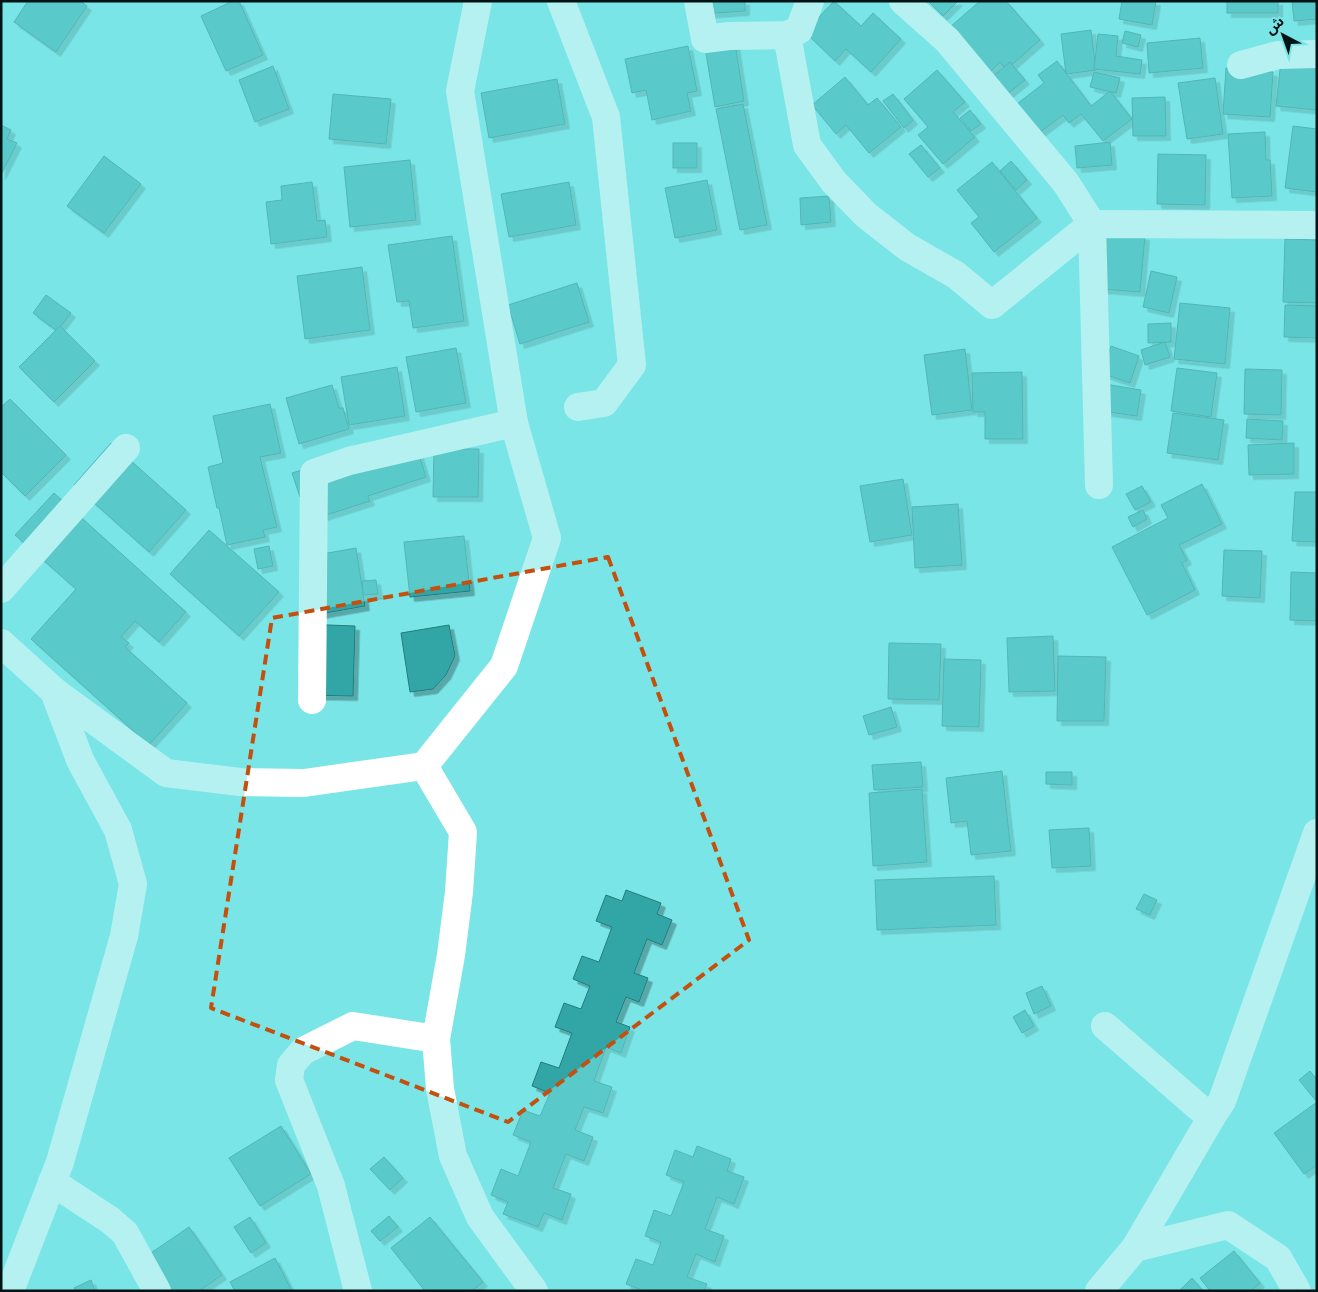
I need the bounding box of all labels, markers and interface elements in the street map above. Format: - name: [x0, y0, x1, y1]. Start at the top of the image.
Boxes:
- north arrow: [1258, 10, 1308, 60]
- text: ش: [1262, 13, 1287, 38]

